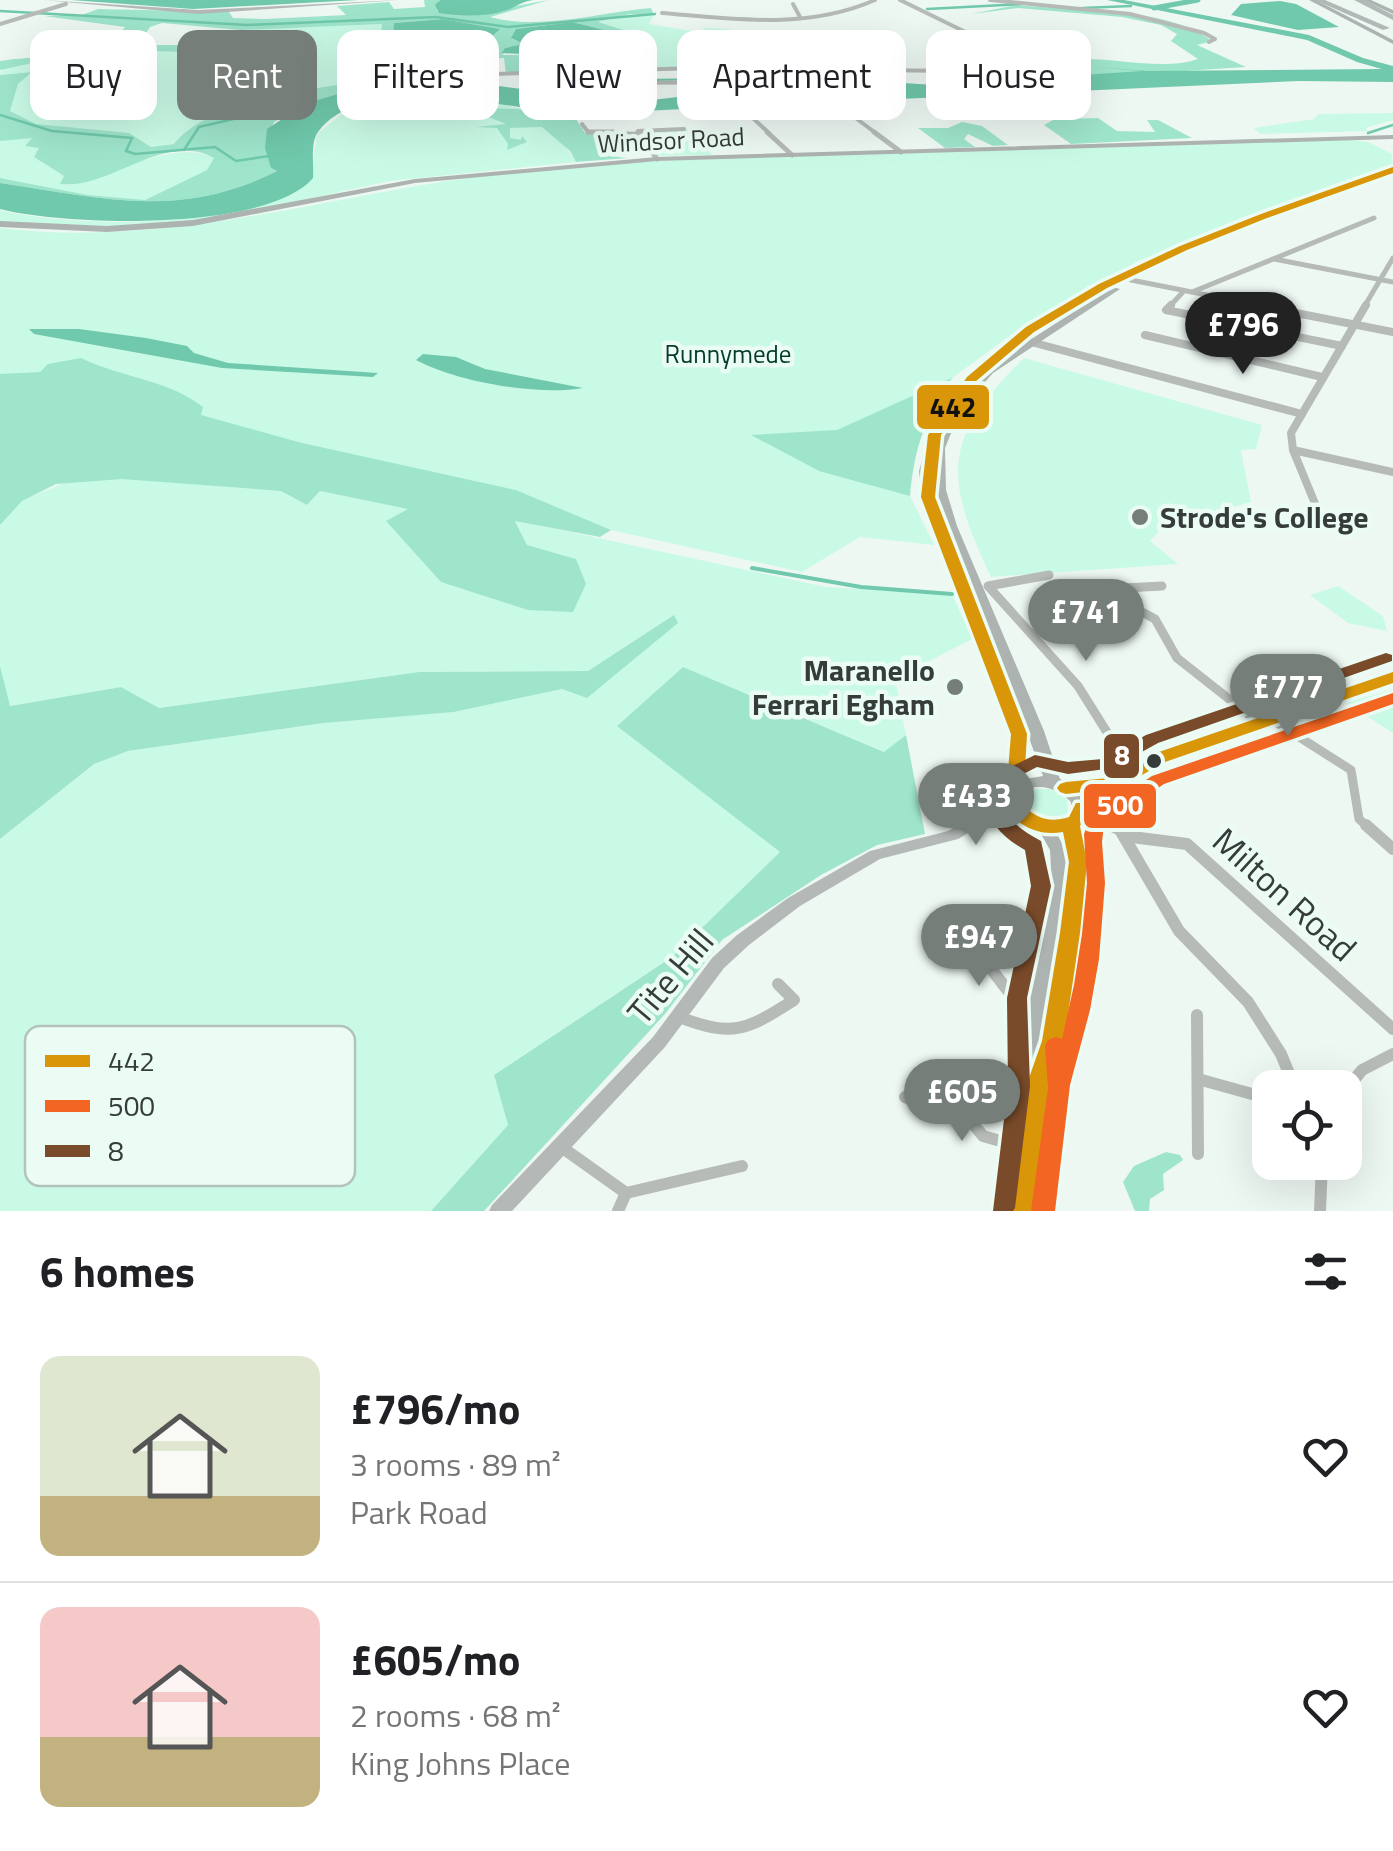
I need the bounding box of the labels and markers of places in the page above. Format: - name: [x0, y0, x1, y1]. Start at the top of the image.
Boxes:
- pin: £796: [1184, 292, 1302, 377]
- place label: Strode's College: [1160, 494, 1368, 540]
- marker: Strode's College: [1129, 506, 1151, 528]
- pin: £741: [1027, 579, 1145, 664]
- place label: Maranello Ferrari Egham: [752, 647, 935, 727]
- pin: £777: [1229, 654, 1347, 739]
- marker: Maranello Ferrari Egham: [944, 676, 966, 698]
- unlabelled marker: [1144, 751, 1164, 771]
- pin: £433: [917, 763, 1035, 848]
- pin: £947: [920, 904, 1038, 989]
- pin: £605: [903, 1059, 1021, 1144]

